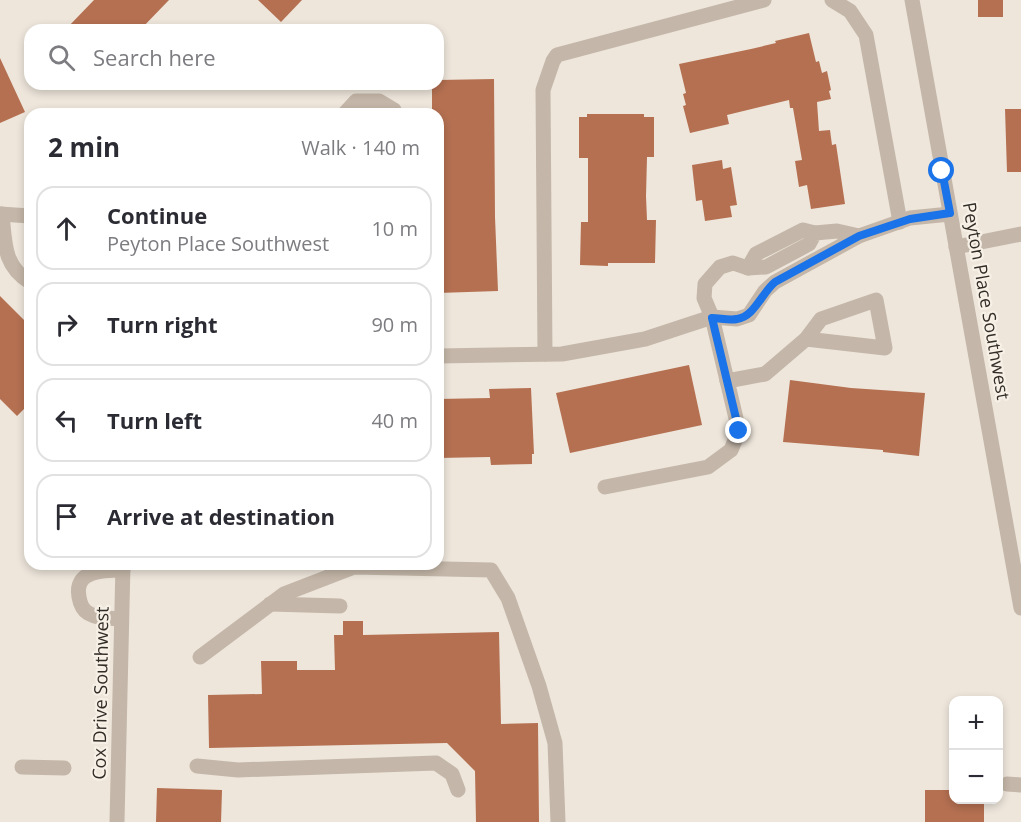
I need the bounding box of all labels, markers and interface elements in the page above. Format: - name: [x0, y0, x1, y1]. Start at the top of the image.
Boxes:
- search box: [24, 24, 444, 90]
- icon: search: [45, 41, 78, 74]
- text: Search here: [93, 42, 216, 72]
- text: 2 min: [48, 129, 120, 165]
- text: Walk · 140 m: [301, 134, 420, 161]
- route start: [928, 157, 954, 183]
- text: Continue: [107, 200, 207, 230]
- street label: Peyton Place Southwest: [958, 200, 1016, 401]
- icon: ahead: [50, 212, 83, 245]
- text: 10 m: [371, 215, 418, 242]
- text: Peyton Place Southwest: [107, 230, 329, 257]
- icon: right: [50, 308, 83, 341]
- text: Turn right: [107, 309, 218, 339]
- text: 90 m: [371, 311, 418, 338]
- icon: left: [50, 404, 83, 437]
- text: Turn left: [107, 405, 202, 435]
- text: 40 m: [371, 407, 418, 434]
- route end: [725, 417, 751, 443]
- icon: arrive: [50, 500, 83, 533]
- text: Arrive at destination: [107, 501, 335, 531]
- street label: Cox Drive Southwest: [86, 606, 114, 780]
- map controls: [949, 696, 1003, 804]
- button: +: [949, 696, 1003, 750]
- button: −: [949, 750, 1003, 804]

